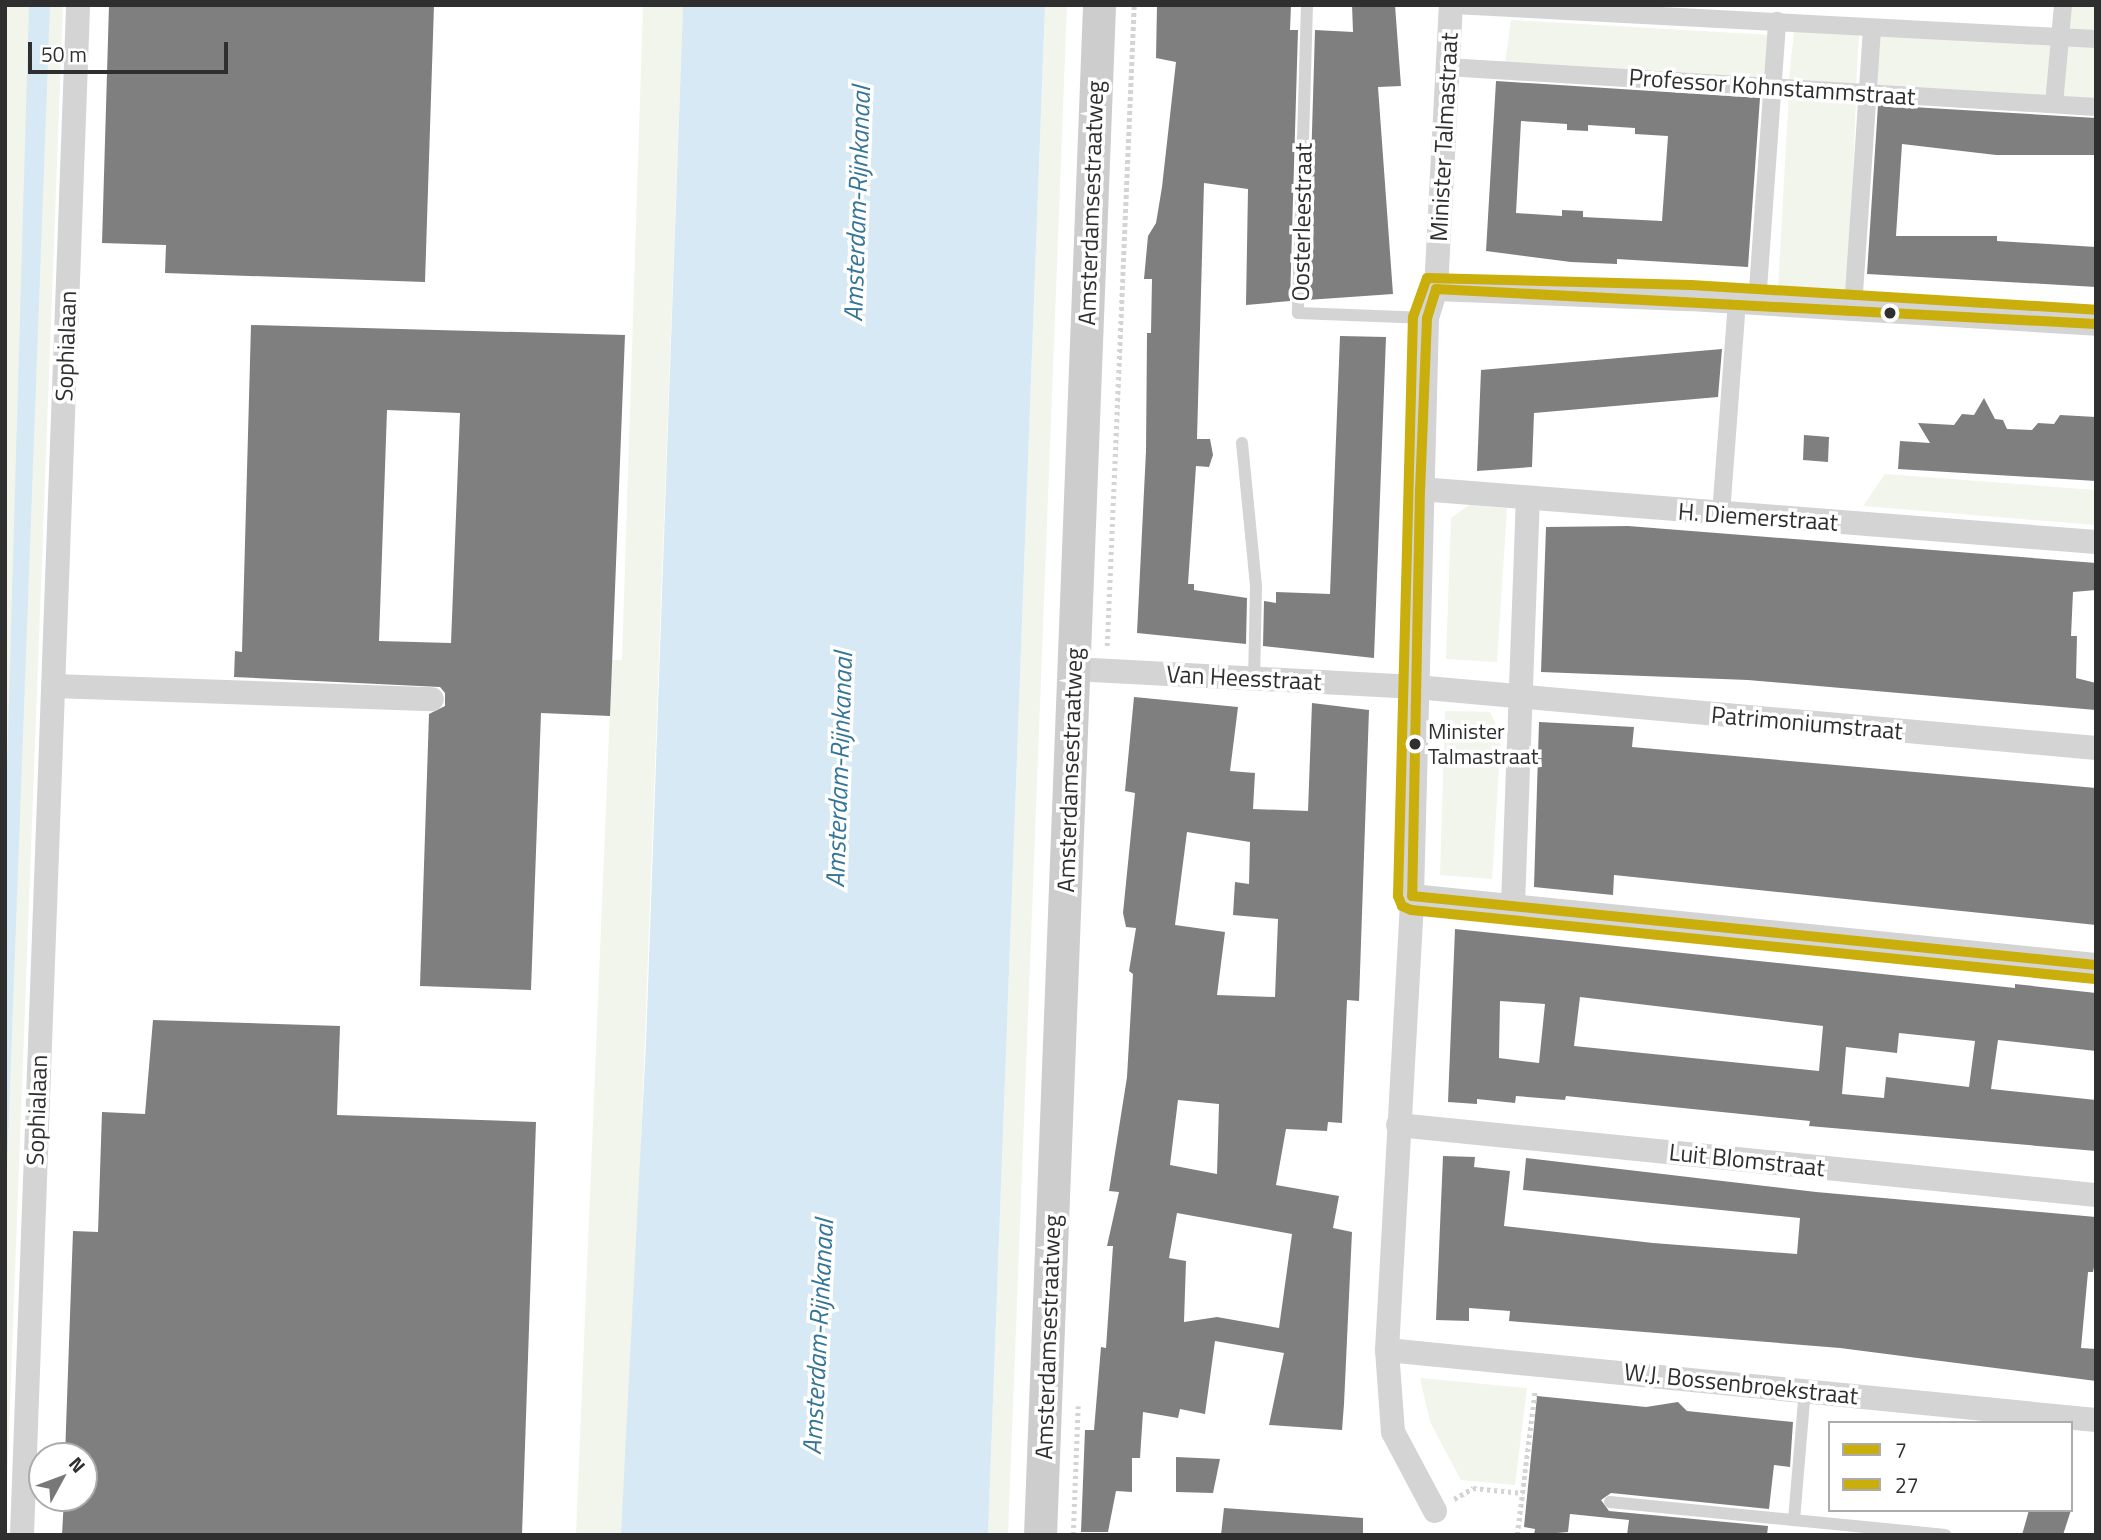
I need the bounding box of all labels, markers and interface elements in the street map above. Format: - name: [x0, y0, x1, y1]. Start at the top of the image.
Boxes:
- scale bar: [32, 28, 231, 72]
- street label: Minister Talmastraat: [1424, 32, 1464, 242]
- text: 50 m: [41, 38, 87, 70]
- street label: Professor Kohnstammstraat: [1628, 63, 1916, 111]
- street label: Amsterdamsestraatweg: [1072, 80, 1110, 326]
- water label: Amsterdam-Rijnkanaal: [837, 86, 877, 322]
- street label: Oosterleestraat: [1286, 142, 1318, 302]
- street label: Sophialaan: [50, 290, 82, 402]
- unlabelled marker: [1883, 306, 1897, 320]
- street label: H. Diemerstraat: [1677, 497, 1839, 537]
- street label: Amsterdamsestraatweg: [1051, 647, 1089, 893]
- water label: Amsterdam-Rijnkanaal: [819, 652, 859, 888]
- street label: Van Heesstraat: [1166, 660, 1322, 696]
- street label: Patrimoniumstraat: [1710, 700, 1904, 746]
- place label: Minister Talmastraat: [1428, 718, 1538, 770]
- marker: Minister Talmastraat: [1408, 737, 1422, 751]
- street label: Sophialaan: [21, 1054, 53, 1166]
- street label: Luit Blomstraat: [1668, 1137, 1826, 1183]
- street label: Amsterdamsestraatweg: [1029, 1214, 1067, 1460]
- water label: Amsterdam-Rijnkanaal: [796, 1218, 840, 1456]
- street label: W.J. Bossenbroekstraat: [1623, 1357, 1859, 1411]
- legend: [1828, 1421, 2073, 1512]
- text: 7: [1895, 1434, 1907, 1466]
- north arrow: [28, 1442, 98, 1512]
- text: N: [62, 1450, 93, 1479]
- text: 27: [1895, 1469, 1919, 1501]

